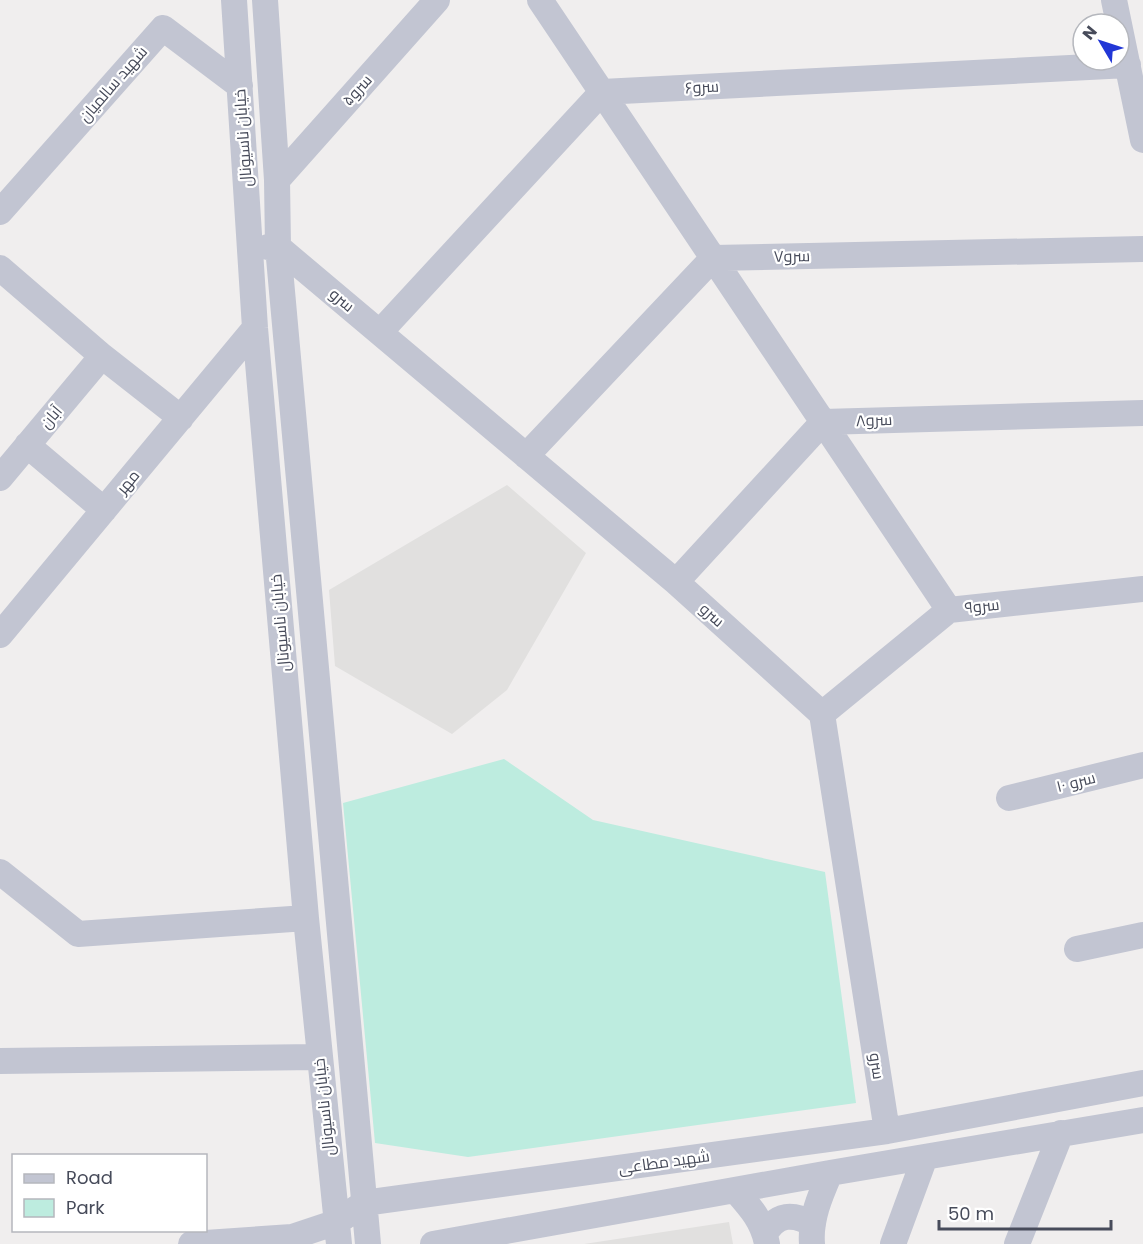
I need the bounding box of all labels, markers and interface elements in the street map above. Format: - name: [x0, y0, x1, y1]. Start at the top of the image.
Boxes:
- north arrow: [1071, 12, 1131, 72]
- text: N: [1077, 21, 1102, 45]
- street label: شهید سالمیان: [73, 41, 153, 127]
- street label: سرو۵: [337, 69, 377, 111]
- street label: سرو۶: [684, 75, 720, 99]
- street label: خیابان ناسیونال: [228, 88, 258, 188]
- street label: سرو۷: [774, 244, 810, 268]
- street label: سرو: [324, 283, 360, 317]
- street label: آبان: [34, 400, 68, 434]
- street label: سرو۸: [855, 408, 893, 432]
- street label: مهر: [110, 465, 145, 500]
- street label: خیابان ناسیونال: [264, 573, 296, 673]
- street label: سرو۹: [963, 593, 1001, 619]
- street label: سرو: [694, 598, 730, 632]
- street label: سرو ۱۰: [1054, 766, 1098, 798]
- street label: سرو: [864, 1051, 890, 1081]
- street label: خیابان ناسیونال: [307, 1057, 341, 1157]
- street label: شهید مطاعی: [617, 1144, 711, 1180]
- legend: [12, 1154, 207, 1232]
- text: Road: [66, 1165, 113, 1190]
- scale bar: [939, 1193, 1112, 1231]
- text: Park: [66, 1195, 105, 1220]
- text: 50 m: [948, 1201, 994, 1226]

